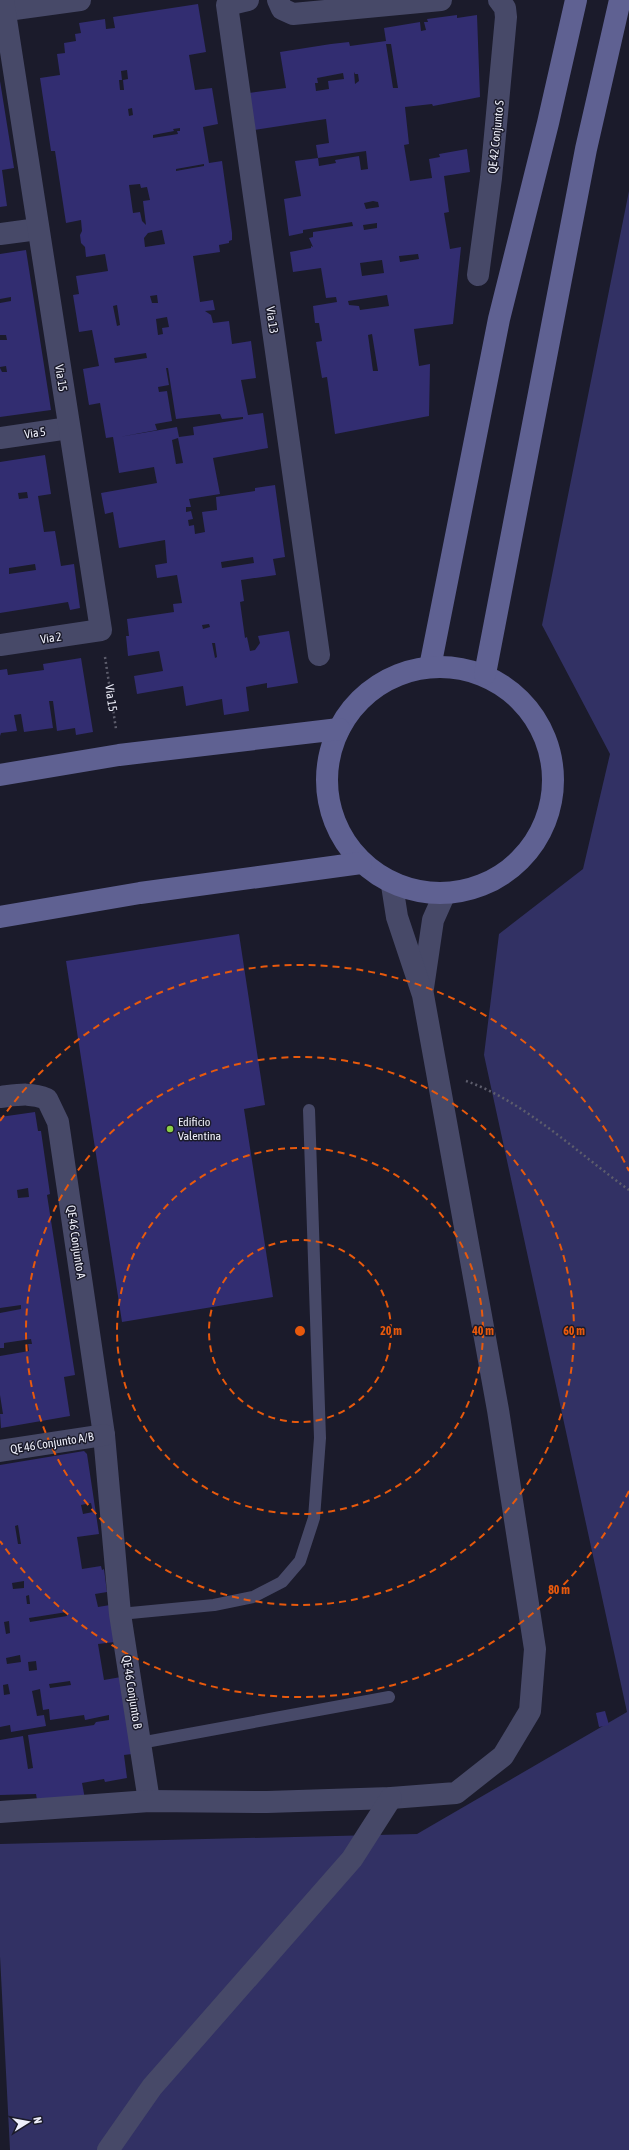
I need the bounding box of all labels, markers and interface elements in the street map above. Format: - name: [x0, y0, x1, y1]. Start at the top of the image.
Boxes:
- street label: QE 42 Conjunto S: [485, 100, 507, 174]
- street label: Via 13: [263, 306, 281, 334]
- street label: Via 15: [52, 363, 70, 393]
- street label: Via 5: [23, 425, 47, 441]
- street label: Via 2: [39, 630, 63, 646]
- street label: Via 15: [102, 684, 120, 712]
- place label: Edificio Valentina: [178, 1115, 221, 1143]
- marker: Edificio Valentina: [165, 1124, 175, 1134]
- street label: QE 46 Conjunto A: [64, 1204, 88, 1280]
- centre of rings: [293, 1324, 307, 1338]
- text: 20 m: [380, 1324, 402, 1338]
- text: 40 m: [471, 1324, 494, 1338]
- text: 60 m: [563, 1324, 585, 1338]
- street label: QE 46 Conjunto A/B: [9, 1429, 95, 1456]
- text: 80 m: [548, 1583, 570, 1597]
- street label: QE 46 Conjunto B: [119, 1654, 145, 1730]
- north arrow: [8, 2102, 48, 2142]
- text: N: [31, 2116, 44, 2124]

